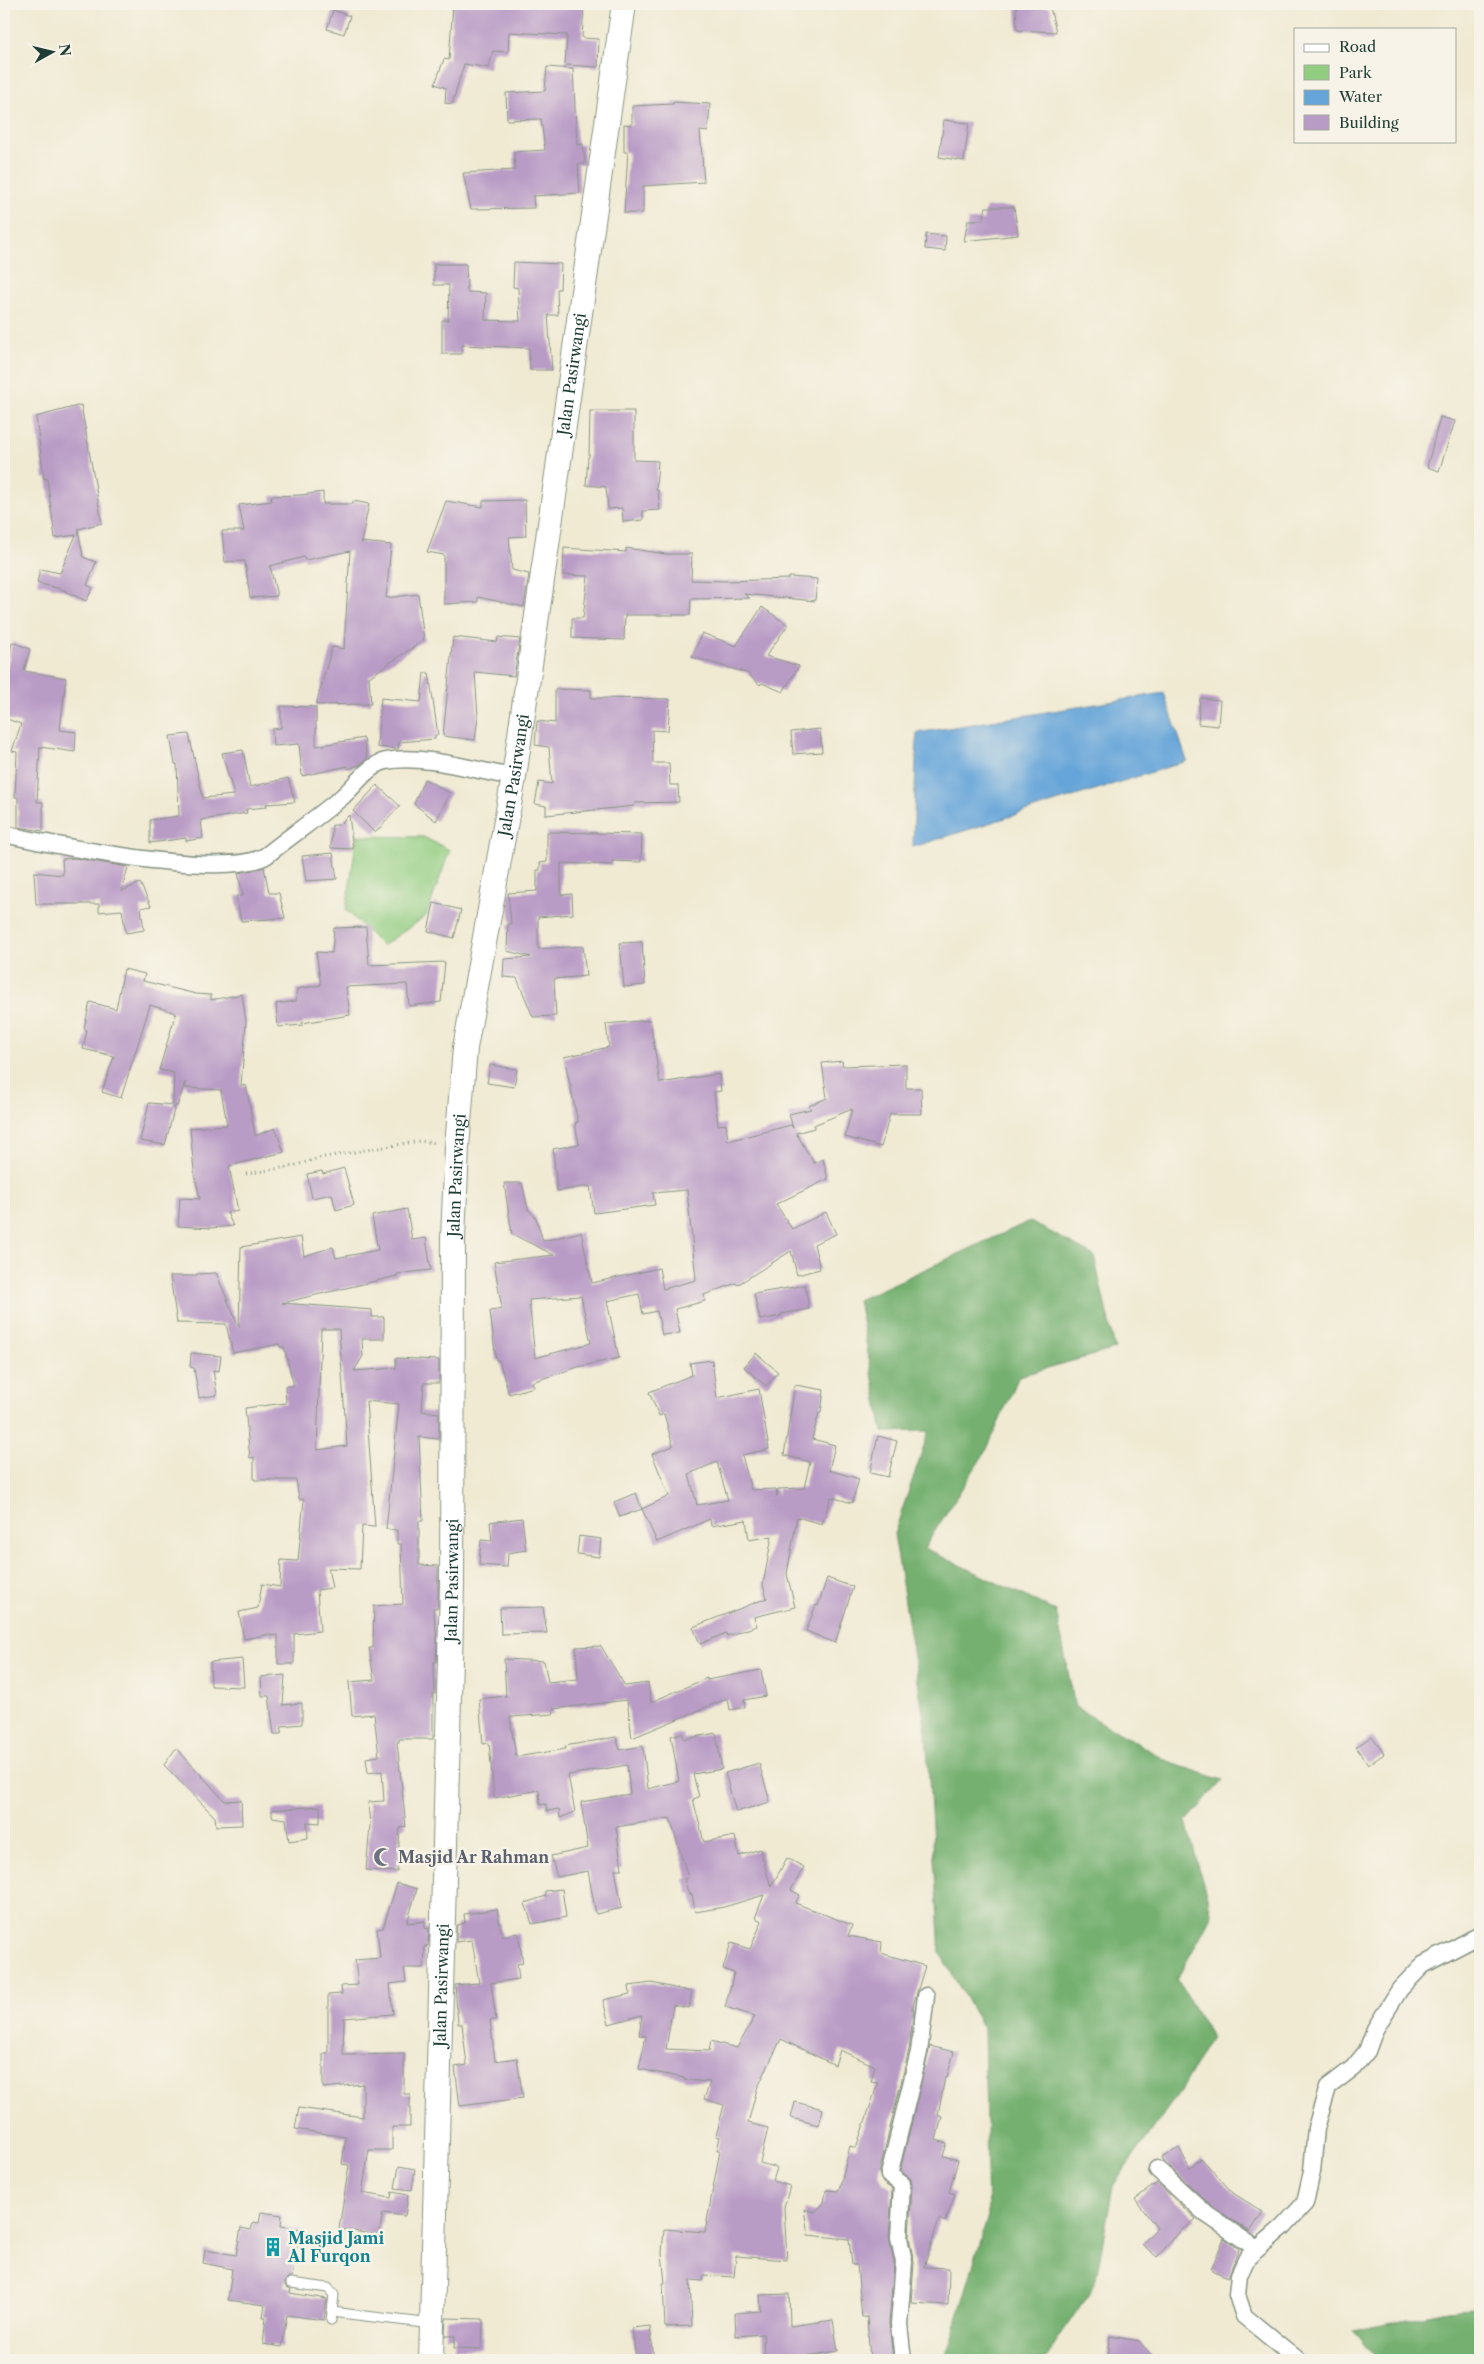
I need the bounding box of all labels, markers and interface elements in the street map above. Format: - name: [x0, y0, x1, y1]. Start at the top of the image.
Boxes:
- north arrow: [28, 28, 78, 78]
- legend: [1294, 28, 1456, 142]
- text: Road: [1339, 37, 1376, 56]
- text: N: [55, 43, 75, 57]
- text: Park: [1339, 63, 1373, 82]
- text: Water: [1338, 87, 1383, 106]
- text: Building: [1339, 113, 1399, 132]
- street label: Jalan Pasirwangi: [552, 312, 590, 440]
- street label: Jalan Pasirwangi: [493, 712, 533, 841]
- street label: Jalan Pasirwangi: [443, 1113, 470, 1240]
- street label: Jalan Pasirwangi: [440, 1518, 462, 1645]
- mosque icon: Masjid Ar Rahman: [372, 1846, 394, 1868]
- place label: Masjid Ar Rahman: [398, 1847, 549, 1867]
- street label: Jalan Pasirwangi: [429, 1923, 453, 2050]
- place label: Masjid Jami Al Furqon: [287, 2228, 384, 2266]
- building icon: Masjid Jami Al Furqon: [262, 2236, 284, 2258]

